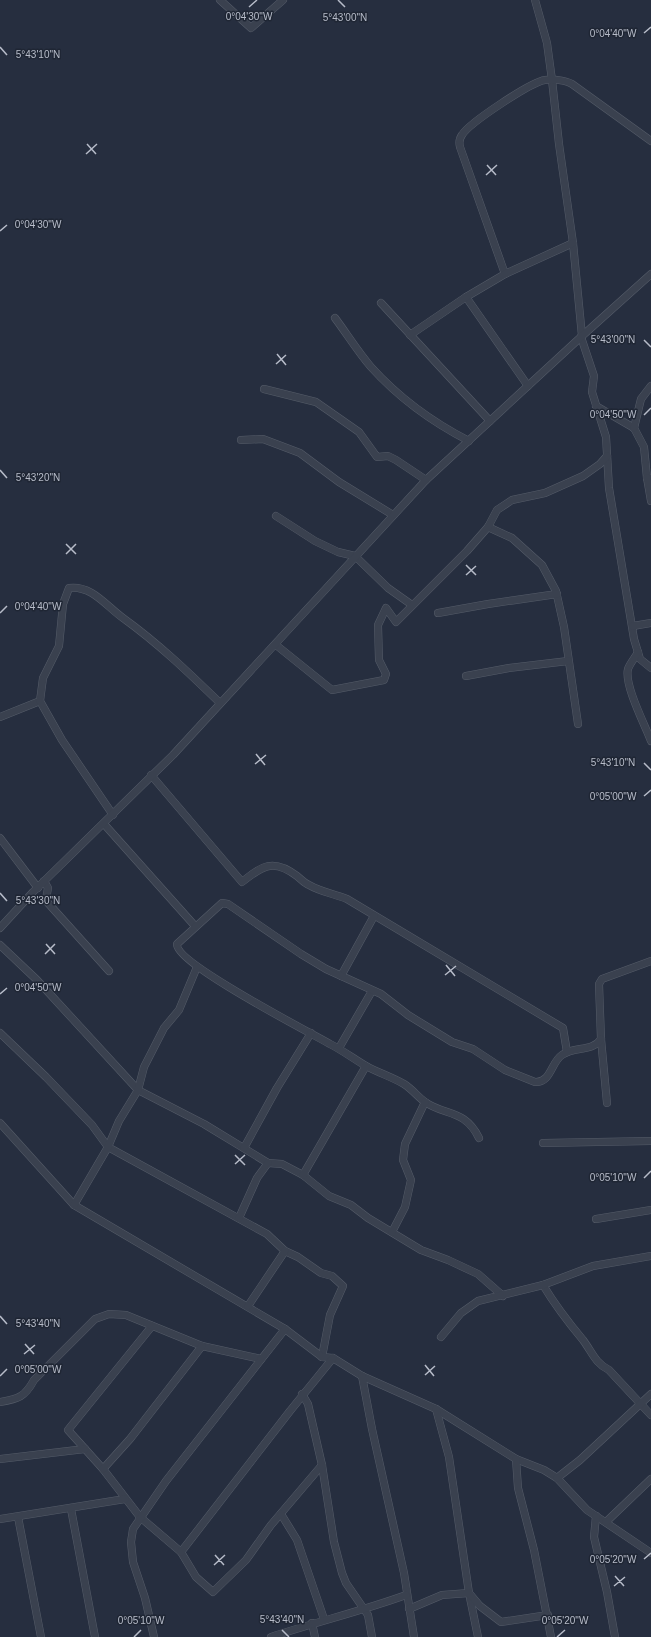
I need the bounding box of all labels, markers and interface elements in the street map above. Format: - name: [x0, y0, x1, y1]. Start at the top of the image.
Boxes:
- text: 0°04'30"W: [226, 11, 273, 22]
- text: 5°43'00"N: [323, 12, 367, 23]
- text: 0°04'40"W: [590, 28, 637, 39]
- text: 5°43'10"N: [16, 49, 60, 60]
- text: 0°04'30"W: [15, 219, 62, 230]
- text: 5°43'00"N: [591, 334, 635, 345]
- text: 0°04'50"W: [590, 409, 637, 420]
- text: 5°43'20"N: [16, 472, 60, 483]
- text: 0°04'40"W: [15, 601, 62, 612]
- text: 5°43'10"N: [591, 757, 635, 768]
- text: 0°05'00"W: [590, 791, 637, 802]
- text: 5°43'30"N: [16, 895, 60, 906]
- text: 0°04'50"W: [15, 982, 62, 993]
- text: 0°05'10"W: [590, 1172, 637, 1183]
- text: 5°43'40"N: [16, 1318, 60, 1329]
- text: 0°05'00"W: [15, 1364, 62, 1375]
- text: 0°05'20"W: [590, 1554, 637, 1565]
- text: 5°43'40"N: [260, 1614, 304, 1625]
- text: 0°05'10"W: [118, 1615, 165, 1626]
- text: 0°05'20"W: [542, 1615, 589, 1626]

